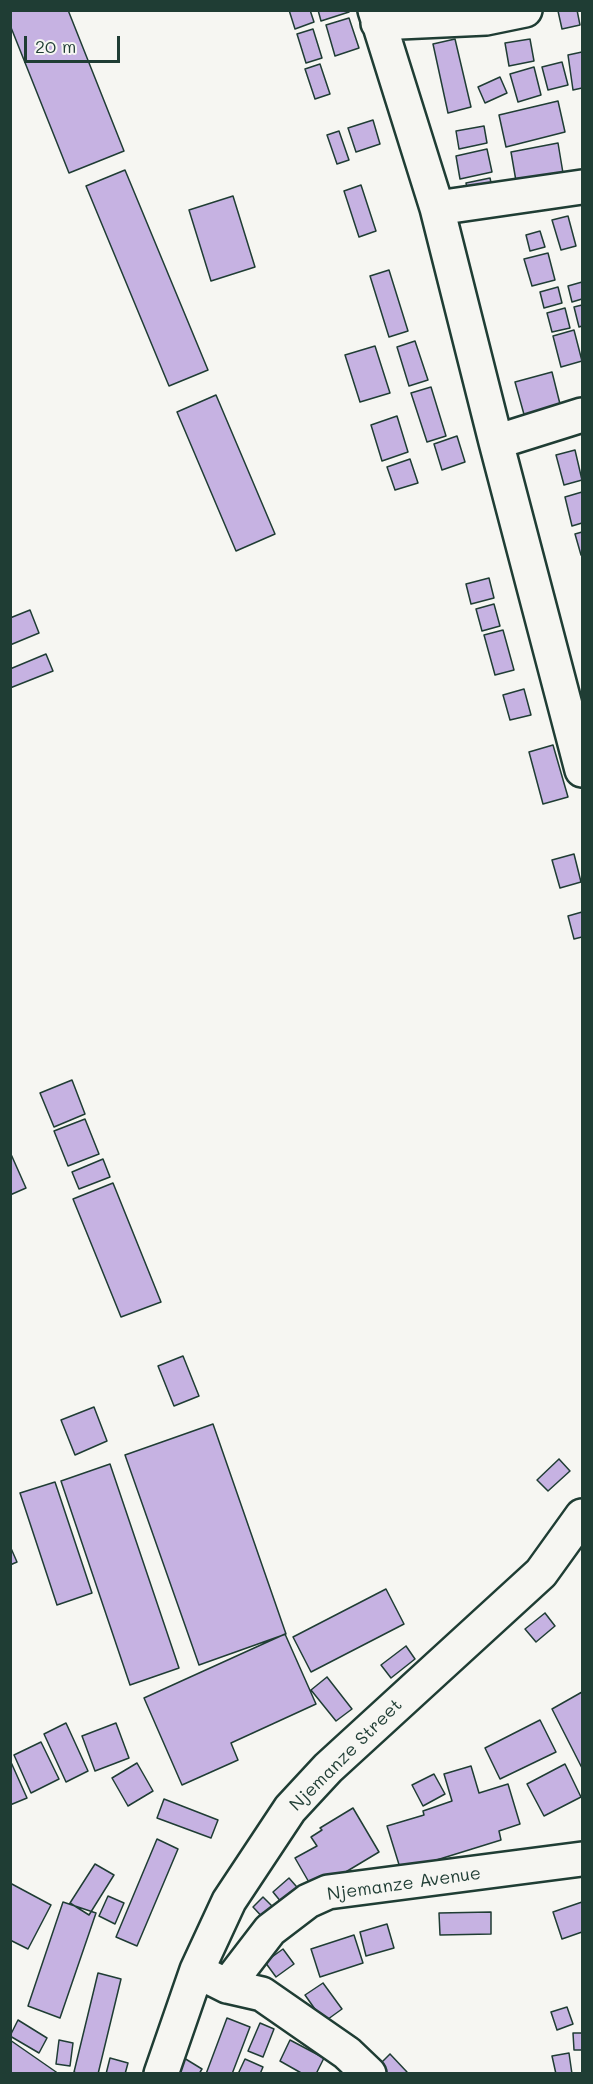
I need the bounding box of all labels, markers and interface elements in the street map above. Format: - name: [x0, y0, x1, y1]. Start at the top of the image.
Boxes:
- scale bar: [27, 24, 123, 62]
- text: 20 m: [35, 34, 76, 58]
- street label: Njemanze Street: [285, 1694, 407, 1816]
- street label: Njemanze Avenue: [326, 1863, 482, 1905]

